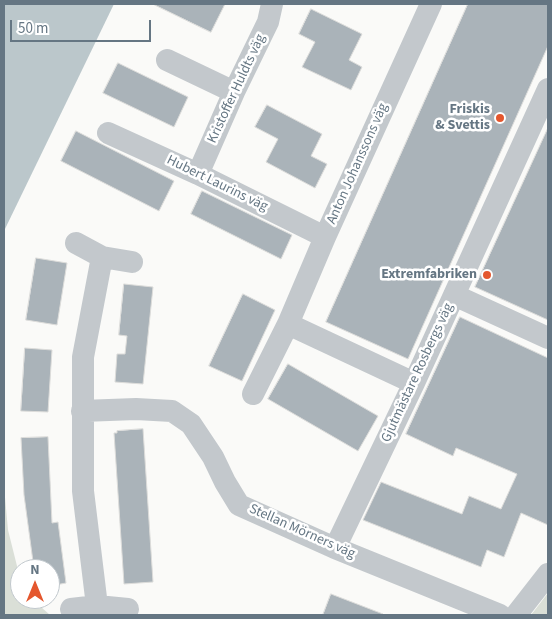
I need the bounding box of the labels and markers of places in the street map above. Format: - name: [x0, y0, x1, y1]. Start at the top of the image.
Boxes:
- place label: Friskis & Svettis: [435, 102, 490, 134]
- marker: Friskis & Svettis: [494, 112, 506, 124]
- place label: Extremfabriken: [381, 267, 477, 283]
- marker: Extremfabriken: [481, 269, 493, 281]

